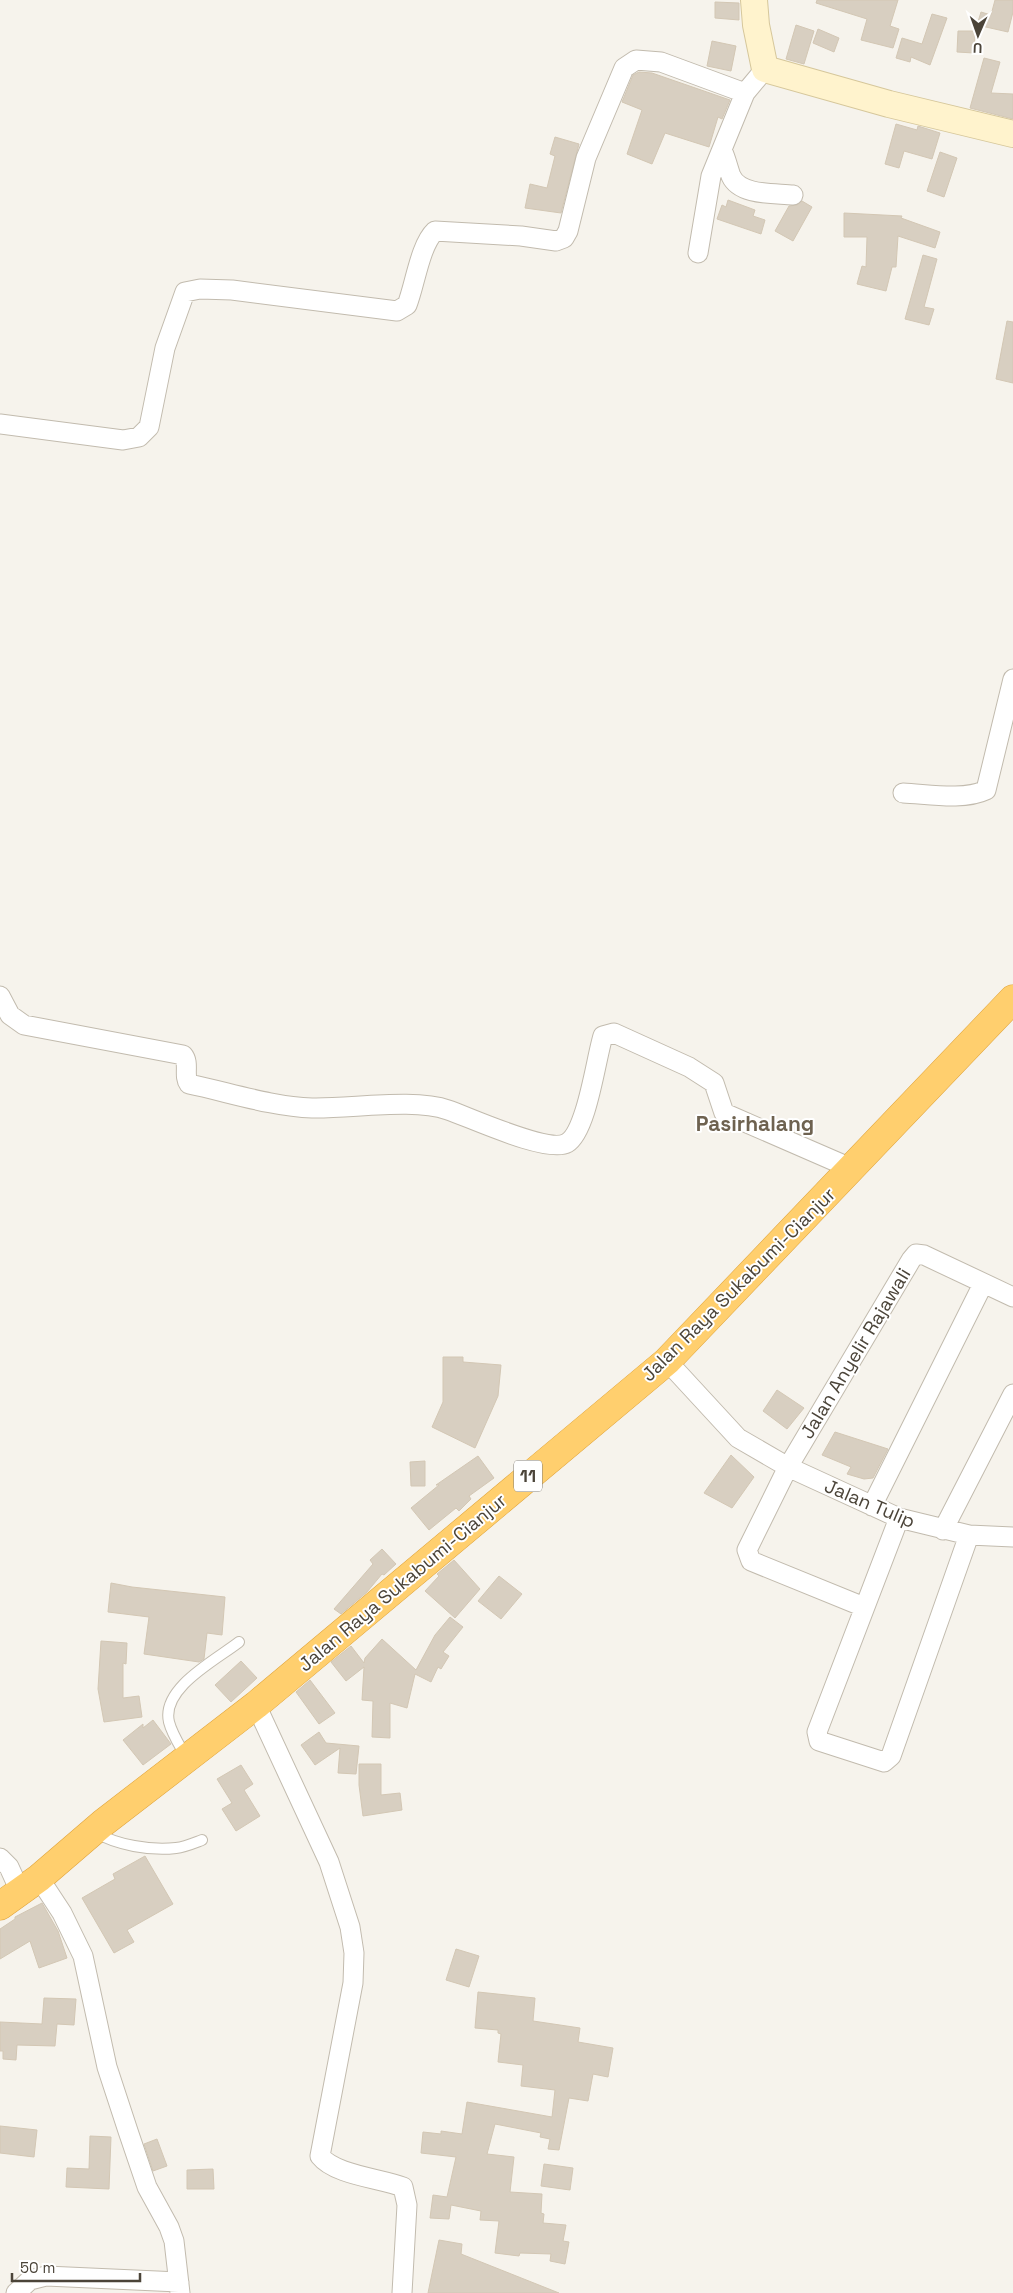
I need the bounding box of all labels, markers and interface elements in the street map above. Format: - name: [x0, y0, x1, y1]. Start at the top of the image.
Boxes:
- north arrow: [953, 10, 1003, 60]
- text: U: [973, 39, 983, 57]
- district label: Pasirhalang: [696, 1110, 814, 1137]
- street label: Jalan Raya Sukabumi-Cianjur: [636, 1182, 841, 1387]
- street label: Jalan Anyelir Rajawali: [795, 1263, 916, 1443]
- road number: 11: [514, 1460, 542, 1492]
- street label: Jalan Tulip: [821, 1473, 919, 1534]
- street label: Jalan Raya Sukabumi-Cianjur: [293, 1488, 512, 1677]
- scale bar: [12, 2250, 140, 2282]
- text: 50 m: [20, 2258, 55, 2277]

